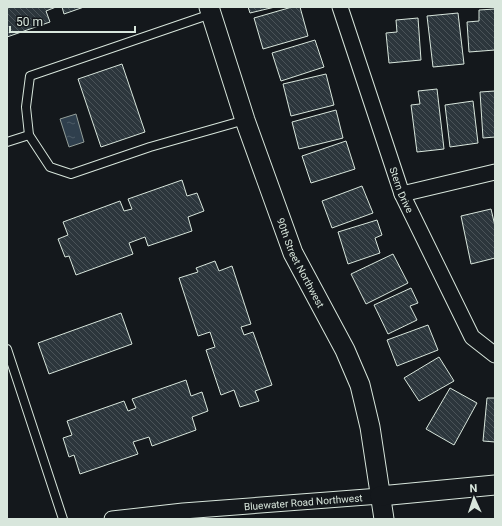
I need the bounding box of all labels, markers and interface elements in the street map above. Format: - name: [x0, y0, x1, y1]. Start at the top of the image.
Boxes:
- scale bar: [10, 8, 135, 34]
- text: 50 m: [16, 15, 43, 29]
- street label: Stern Drive: [387, 166, 415, 215]
- street label: 90th Street Northwest: [275, 217, 326, 310]
- north arrow: [454, 478, 494, 518]
- text: N: [469, 482, 478, 495]
- street label: Bluewater Road Northwest: [244, 492, 363, 512]

